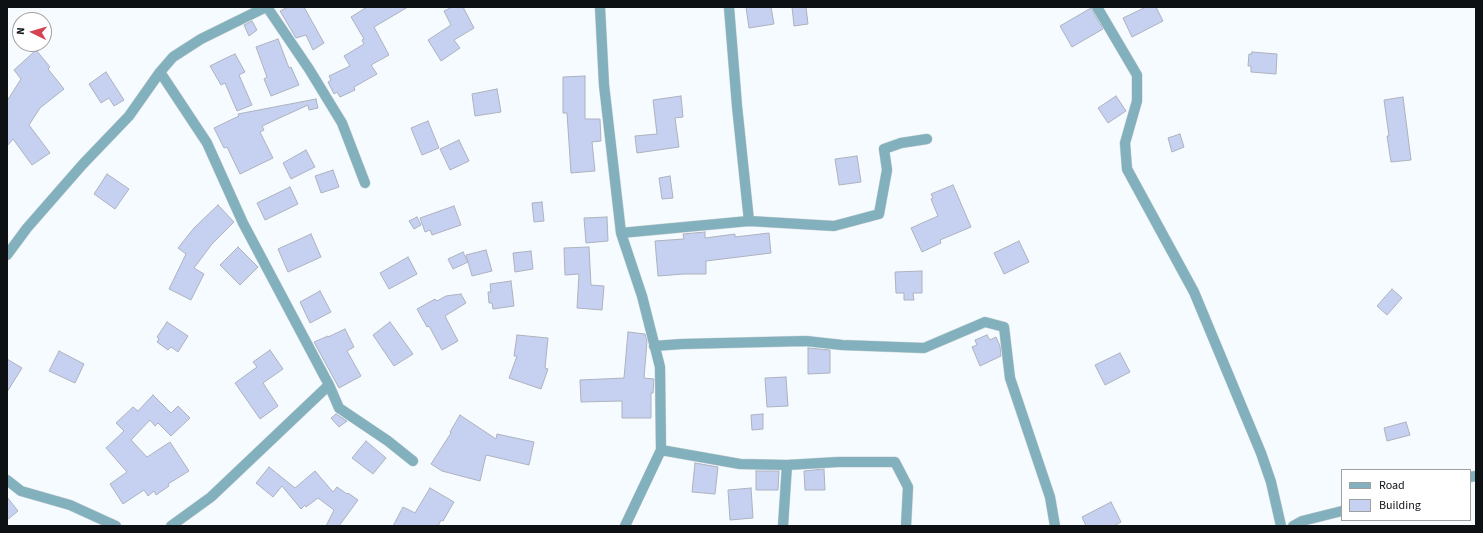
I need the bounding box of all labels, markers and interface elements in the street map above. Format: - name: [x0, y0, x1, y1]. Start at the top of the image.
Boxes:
- north arrow: [12, 12, 52, 52]
- text: N: [13, 27, 28, 35]
- legend: [1341, 469, 1471, 521]
- text: Road: [1379, 477, 1405, 494]
- text: Building: [1379, 497, 1421, 514]

